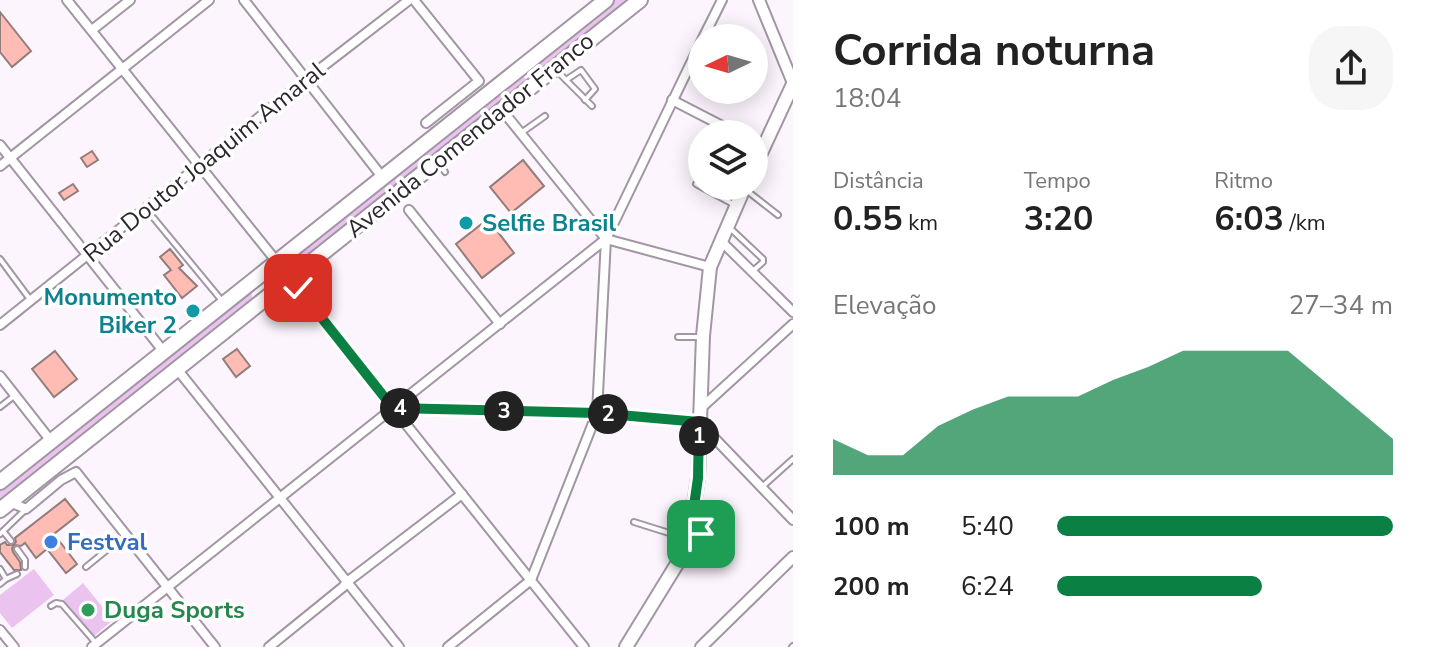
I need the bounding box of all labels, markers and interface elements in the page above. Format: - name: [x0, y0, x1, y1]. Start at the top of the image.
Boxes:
- text: Corrida noturna: [833, 21, 1155, 81]
- north arrow: [688, 24, 768, 104]
- map controls: [688, 24, 768, 200]
- street label: Avenida Comendador Franco: [339, 25, 601, 245]
- button: share: [1309, 26, 1393, 110]
- street label: Rua Doutor Joaquim Amaral: [77, 55, 331, 269]
- text: 18:04: [833, 81, 901, 116]
- button: layers: [688, 120, 768, 200]
- text: Distância: [833, 166, 924, 196]
- text: Tempo: [1024, 166, 1091, 196]
- text: Ritmo: [1214, 166, 1273, 196]
- text: 0.55: [833, 196, 903, 242]
- text: 3:20: [1024, 196, 1093, 242]
- text: 6:03: [1214, 196, 1284, 242]
- place label: Selfie Brasil: [482, 207, 616, 239]
- text: km: [903, 208, 938, 238]
- text: /km: [1284, 208, 1326, 238]
- marker: Selfie Brasil: [457, 214, 475, 232]
- pin: [264, 254, 332, 322]
- icon: check: [276, 266, 320, 310]
- place label: Monumento Biker 2: [43, 281, 177, 341]
- text: Elevação: [833, 288, 936, 323]
- text: 27–34 m: [1289, 288, 1393, 323]
- marker: Monumento Biker 2: [184, 302, 202, 320]
- pin: 4: [380, 388, 420, 428]
- pin: 3: [484, 391, 524, 431]
- text: 4: [393, 393, 407, 423]
- pin: 2: [588, 394, 628, 434]
- text: 3: [497, 396, 511, 426]
- text: 2: [601, 399, 615, 429]
- pin: 1: [679, 416, 719, 456]
- text: 1: [692, 421, 706, 451]
- pin: [667, 500, 735, 568]
- text: 100 m: [833, 509, 910, 544]
- text: 5:40: [961, 509, 1014, 544]
- icon: arrive: [679, 512, 723, 556]
- place label: Festval: [67, 526, 148, 558]
- marker: Festval: [42, 533, 60, 551]
- text: 200 m: [833, 569, 910, 604]
- text: 6:24: [961, 569, 1014, 604]
- place label: Duga Sports: [104, 594, 245, 626]
- marker: Duga Sports: [79, 601, 97, 619]

